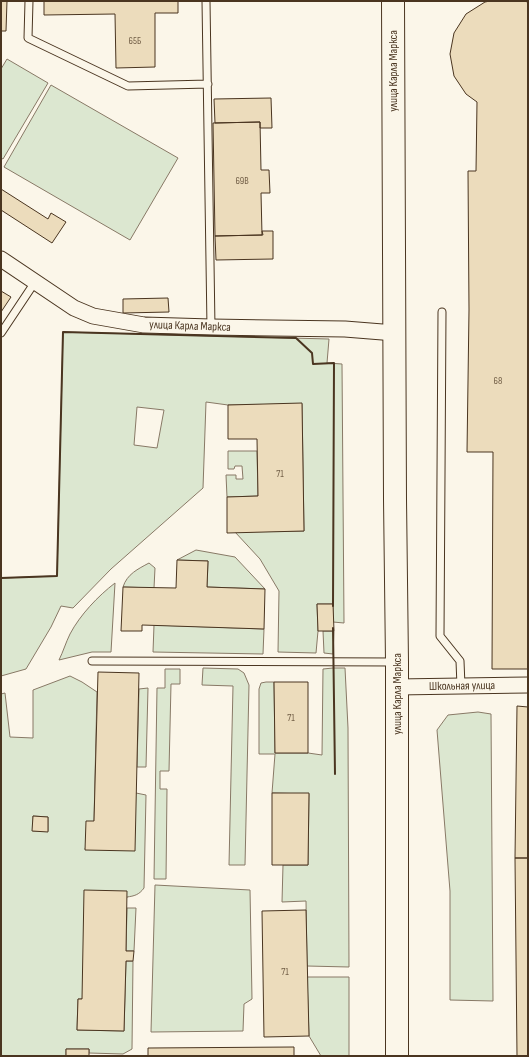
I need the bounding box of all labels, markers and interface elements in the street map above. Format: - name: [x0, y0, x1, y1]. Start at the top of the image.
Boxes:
- street label: улица Карла Маркса: [386, 30, 401, 112]
- house number: 65Б: [129, 35, 142, 47]
- house number: 69В: [235, 175, 249, 187]
- street label: улица Карла Маркса: [149, 317, 231, 335]
- house number: 68: [494, 375, 502, 387]
- house number: 71: [276, 468, 284, 480]
- street label: улица Карла Маркса: [390, 653, 405, 735]
- street label: Школьная улица: [429, 678, 496, 694]
- house number: 71: [287, 712, 295, 724]
- house number: 71: [281, 966, 289, 978]

